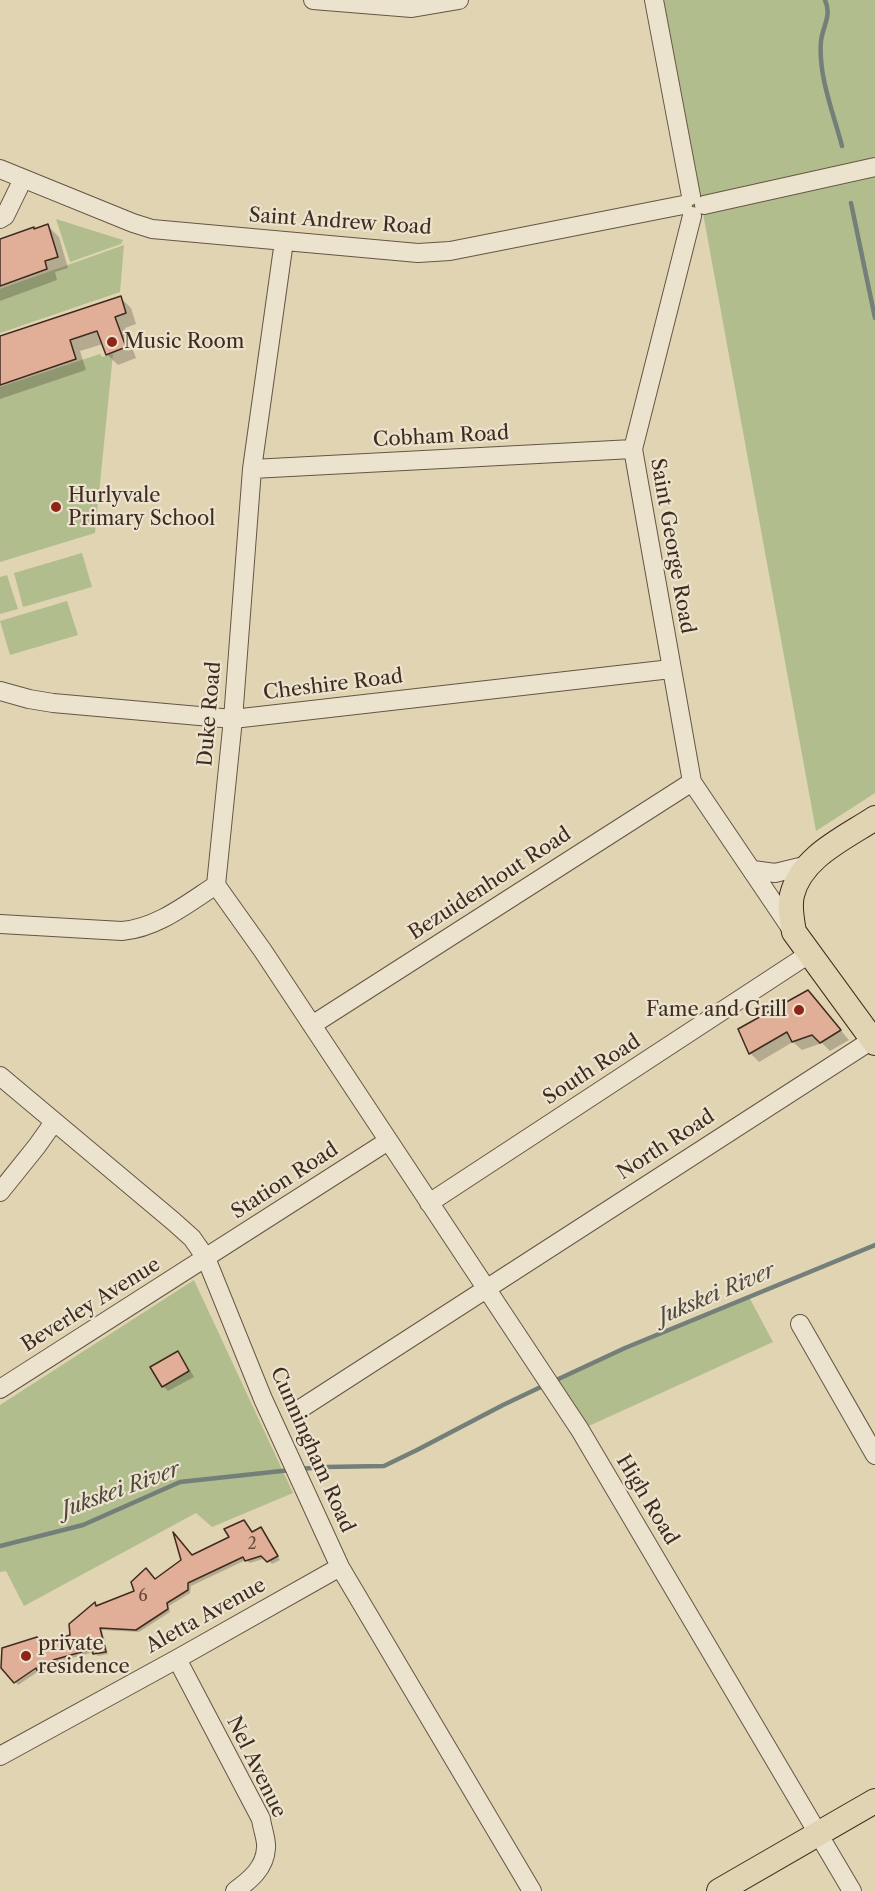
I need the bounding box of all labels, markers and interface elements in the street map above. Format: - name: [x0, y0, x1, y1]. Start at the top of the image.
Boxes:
- street label: Saint Andrew Road: [248, 204, 432, 240]
- place label: Music Room: [124, 330, 244, 354]
- marker: Music Room: [105, 335, 119, 349]
- street label: Cobham Road: [372, 421, 510, 453]
- street label: Saint George Road: [645, 456, 699, 636]
- place label: Hurlyvale Primary School: [68, 484, 215, 531]
- marker: Hurlyvale Primary School: [49, 500, 63, 514]
- street label: Duke Road: [193, 661, 227, 767]
- street label: Cheshire Road: [262, 665, 404, 705]
- street label: Bezuidenhout Road: [404, 823, 576, 945]
- place label: Fame and Grill: [646, 998, 787, 1022]
- marker: Fame and Grill: [792, 1003, 806, 1017]
- street label: South Road: [539, 1030, 645, 1110]
- street label: North Road: [613, 1105, 719, 1185]
- street label: Station Road: [227, 1138, 343, 1224]
- street label: Beverley Avenue: [17, 1253, 165, 1357]
- water label: Jukskei River: [655, 1258, 779, 1330]
- street label: Cunningham Road: [265, 1364, 359, 1536]
- street label: High Road: [611, 1450, 683, 1550]
- water label: Jukskei River: [58, 1457, 184, 1523]
- house number: 2: [247, 1534, 257, 1554]
- street label: Aletta Avenue: [142, 1573, 270, 1659]
- house number: 6: [138, 1586, 148, 1606]
- place label: private residence: [38, 1632, 130, 1679]
- marker: private residence: [19, 1649, 33, 1663]
- street label: Nel Avenue: [221, 1712, 291, 1822]

